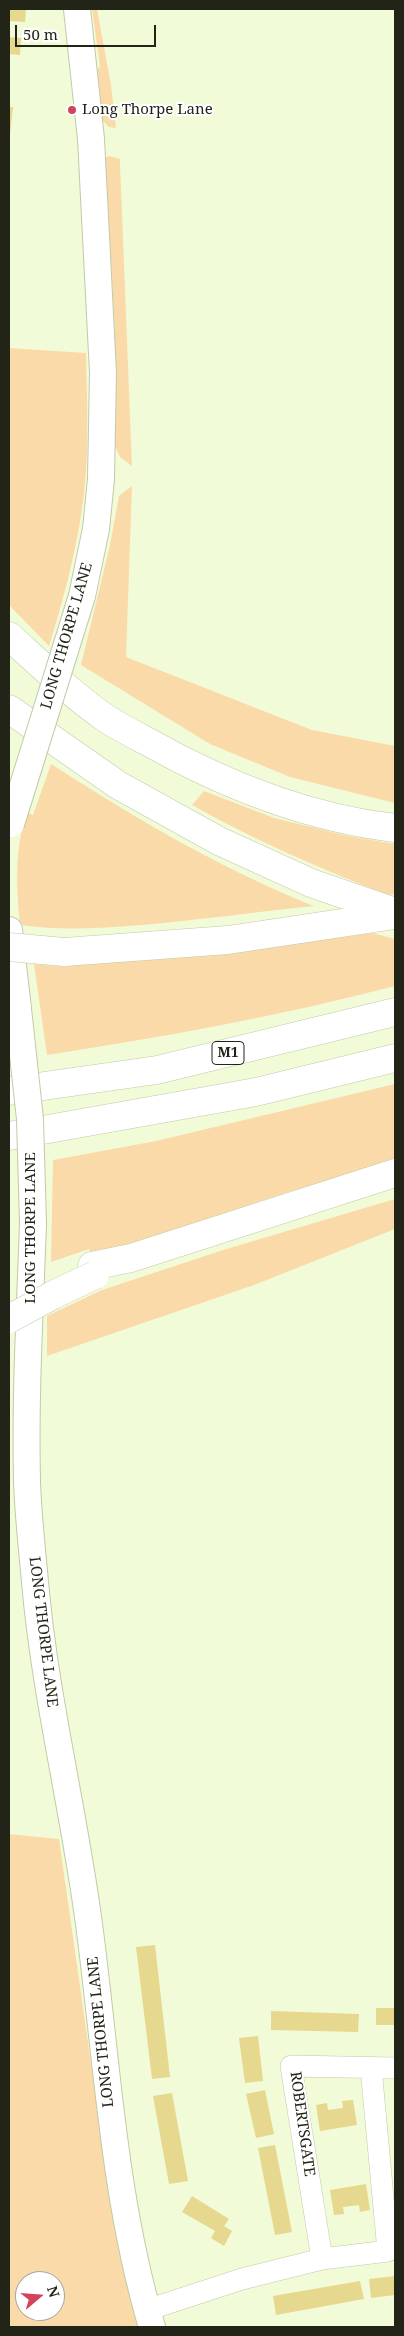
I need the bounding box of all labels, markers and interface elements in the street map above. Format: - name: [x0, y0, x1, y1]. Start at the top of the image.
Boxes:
- scale bar: [18, 15, 159, 47]
- text: 50 m: [23, 24, 58, 44]
- place label: Long Thorpe Lane: [82, 101, 213, 119]
- marker: Long Thorpe Lane: [66, 104, 78, 116]
- street label: LONG THORPE LANE: [37, 561, 97, 711]
- road number: M1: [212, 1042, 244, 1064]
- street label: LONG THORPE LANE: [22, 1152, 40, 1304]
- street label: LONG THORPE LANE: [25, 1556, 61, 1708]
- street label: LONG THORPE LANE: [84, 1956, 118, 2108]
- street label: ROBERTSGATE: [286, 2070, 318, 2178]
- north arrow: [15, 2271, 65, 2321]
- text: N: [43, 2283, 65, 2300]

